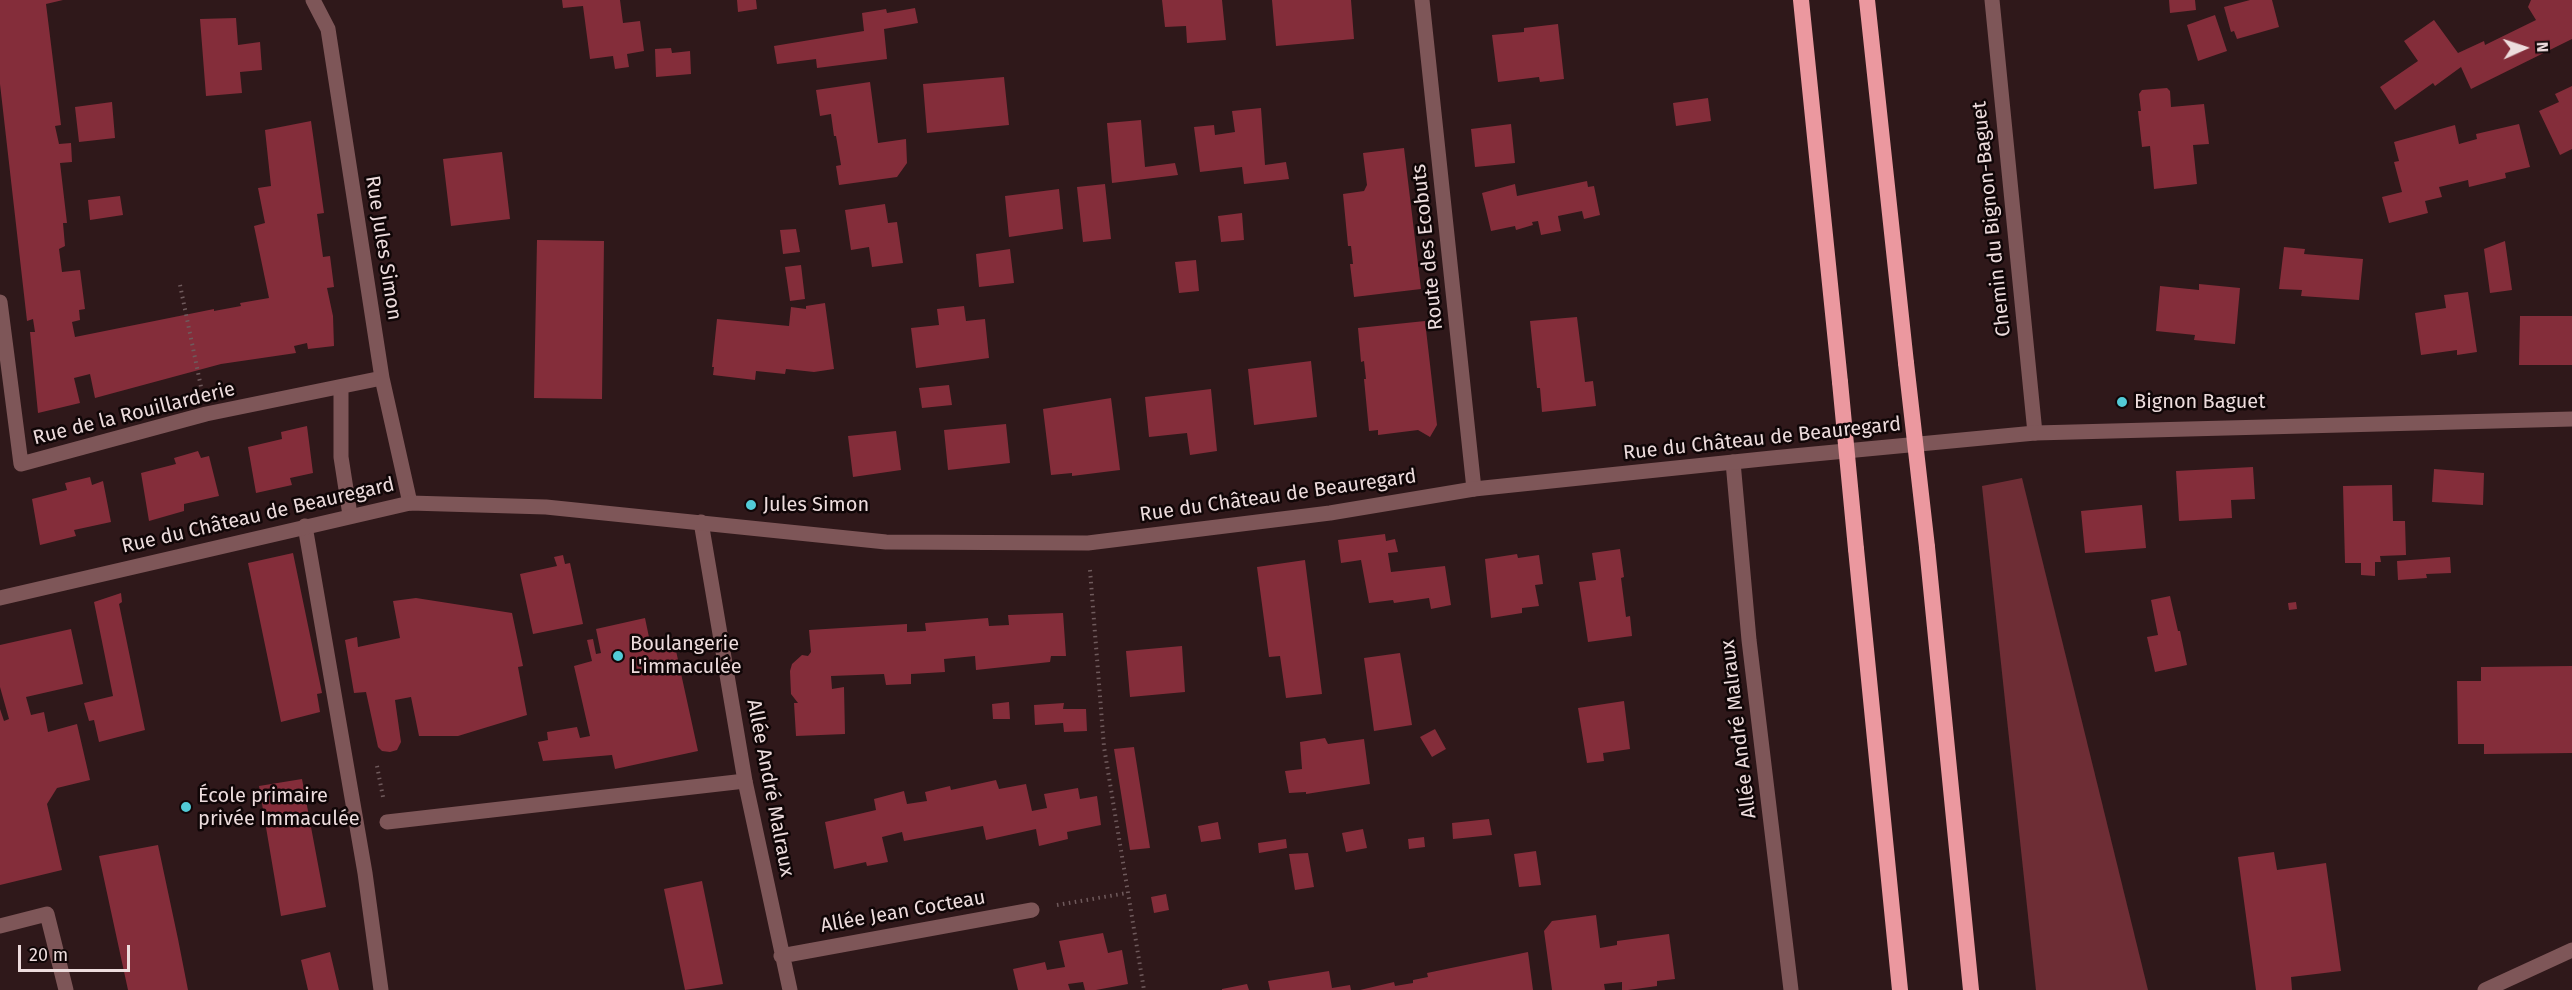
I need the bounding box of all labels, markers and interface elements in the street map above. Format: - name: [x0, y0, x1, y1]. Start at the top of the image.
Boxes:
- north arrow: [2494, 18, 2554, 78]
- text: N: [2533, 41, 2552, 53]
- street label: Chemin du Bignon-Baguet: [1968, 100, 2016, 338]
- street label: Route des Ecobuts: [1407, 163, 1449, 331]
- street label: Rue Jules Simon: [360, 174, 406, 322]
- street label: Rue de la Rouillarderie: [30, 377, 238, 451]
- place label: Bignon Baguet: [2134, 390, 2265, 414]
- marker: Bignon Baguet: [2115, 395, 2129, 409]
- street label: Rue du Château de Beauregard: [1622, 412, 1902, 466]
- street label: Rue du Château de Beauregard: [1138, 465, 1418, 527]
- street label: Rue du Château de Beauregard: [119, 473, 397, 559]
- place label: Jules Simon: [763, 493, 869, 517]
- marker: Jules Simon: [744, 498, 758, 512]
- place label: Boulangerie L'immaculée: [630, 632, 742, 679]
- street label: Allée André Malraux: [1716, 638, 1762, 820]
- marker: Boulangerie L'immaculée: [611, 649, 625, 663]
- street label: Allée André Malraux: [741, 697, 799, 879]
- place label: École primaire privée Immaculée: [198, 784, 360, 831]
- marker: École primaire privée Immaculée: [179, 800, 193, 814]
- street label: Allée Jean Cocteau: [819, 886, 987, 938]
- scale bar: [21, 933, 134, 971]
- text: 20 m: [29, 944, 68, 966]

